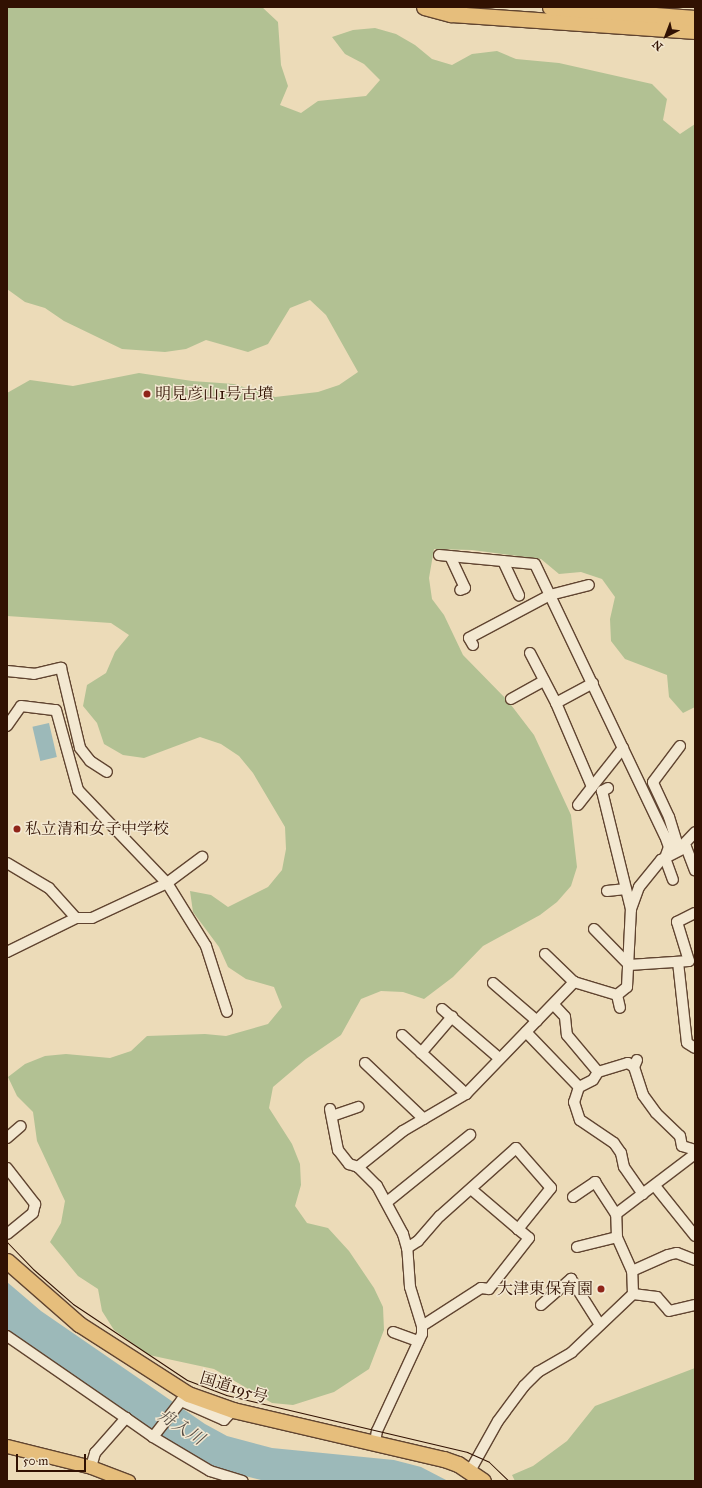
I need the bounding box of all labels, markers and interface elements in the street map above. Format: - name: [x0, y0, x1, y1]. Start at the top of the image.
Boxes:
- north arrow: [646, 16, 686, 56]
- text: N: [650, 37, 665, 53]
- place label: 明見彦山1号古墳: [155, 384, 273, 404]
- marker: 明見彦山1号古墳: [142, 389, 152, 399]
- place label: 私立清和女子中学校: [25, 819, 169, 839]
- marker: 私立清和女子中学校: [12, 824, 22, 834]
- place label: 大津東保育園: [497, 1279, 593, 1299]
- marker: 大津東保育園: [596, 1284, 606, 1294]
- street label: 国道195号: [198, 1369, 270, 1407]
- water label: 舟入川: [154, 1405, 208, 1449]
- scale bar: [18, 1446, 88, 1472]
- text: 50 m: [23, 1454, 48, 1468]

